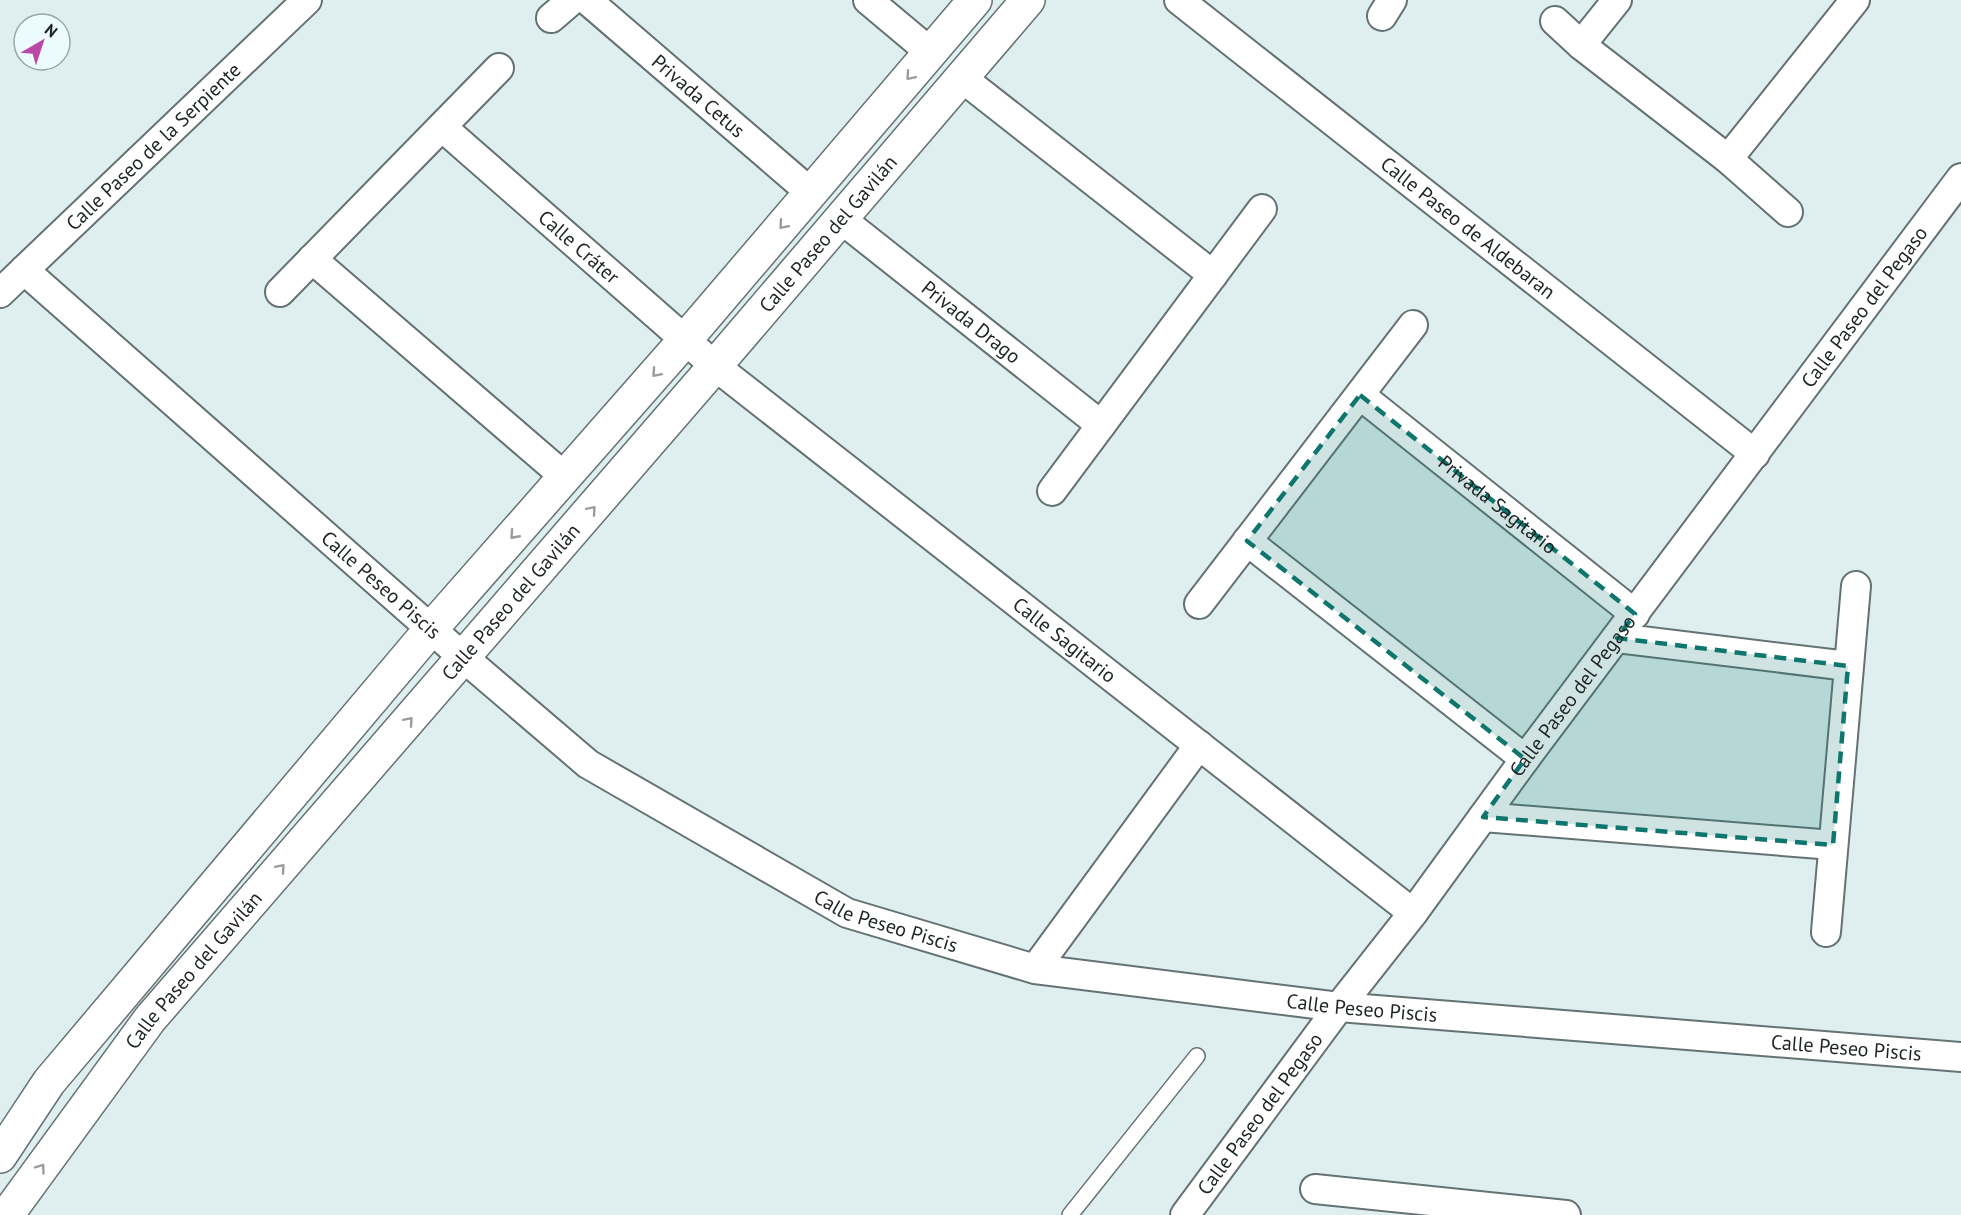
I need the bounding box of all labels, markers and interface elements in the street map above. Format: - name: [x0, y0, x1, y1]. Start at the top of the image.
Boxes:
- north arrow: [12, 12, 72, 72]
- text: N: [41, 19, 62, 41]
- street label: Privada Cetus: [646, 48, 751, 143]
- street label: Calle Paseo de la Serpiente: [60, 57, 246, 236]
- one-way arrow: [906, 69, 917, 80]
- street label: Calle Paseo del Gavilán: [753, 150, 903, 318]
- street label: Calle Paseo de Aldebaran: [1375, 151, 1561, 305]
- street label: Calle Cráter: [533, 204, 625, 290]
- one-way arrow: [779, 218, 790, 228]
- street label: Calle Paseo del Pegaso: [1795, 221, 1933, 393]
- street label: Privada Drago: [916, 275, 1026, 369]
- one-way arrow: [652, 366, 663, 377]
- street label: Privada Sagitario: [1433, 449, 1562, 560]
- one-way arrow: [584, 506, 595, 517]
- street label: Calle Paseo del Gavilán: [436, 518, 586, 686]
- street label: Calle Peseo Piscis: [316, 525, 446, 645]
- one-way arrow: [510, 528, 521, 539]
- street label: Calle Sagitario: [1008, 591, 1122, 689]
- street label: Calle Paseo del Pegaso: [1504, 610, 1642, 782]
- one-way arrow: [402, 717, 413, 728]
- one-way arrow: [274, 864, 285, 875]
- street label: Calle Peseo Piscis: [809, 884, 961, 958]
- street label: Calle Paseo del Gavilán: [119, 886, 268, 1054]
- street label: Calle Peseo Piscis: [1285, 988, 1438, 1028]
- street label: Calle Paseo del Pegaso: [1191, 1027, 1329, 1200]
- street label: Calle Peseo Piscis: [1770, 1029, 1923, 1067]
- one-way arrow: [34, 1163, 45, 1174]

